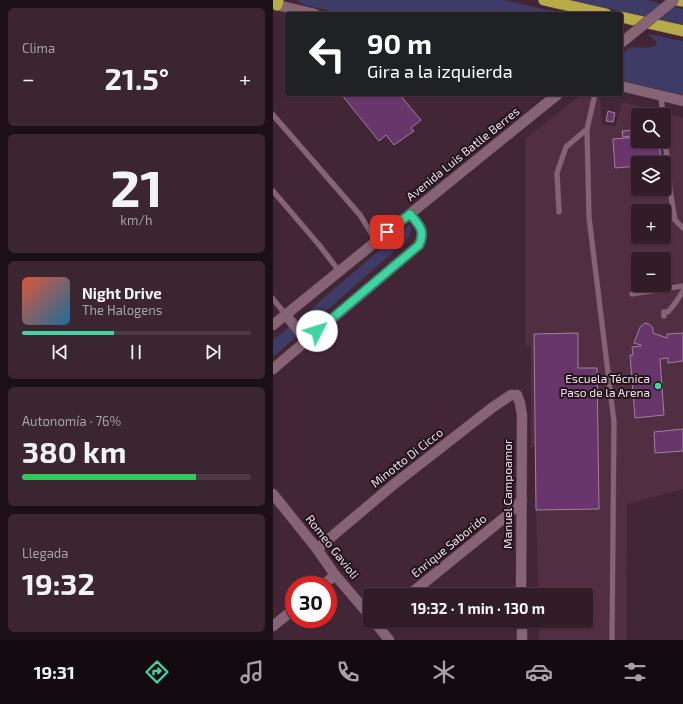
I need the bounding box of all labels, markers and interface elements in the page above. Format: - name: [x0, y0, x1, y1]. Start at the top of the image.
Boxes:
- text: 90 m: [367, 26, 432, 60]
- icon: left: [301, 28, 353, 80]
- text: Clima: [22, 40, 55, 56]
- text: 21.5°: [105, 60, 169, 96]
- text: Gira a la izquierda: [367, 60, 513, 82]
- text: −: [22, 65, 35, 91]
- text: +: [239, 65, 251, 91]
- street label: Avenida Luis Batlle Berres: [403, 103, 522, 203]
- map controls: [631, 108, 671, 292]
- button: search: [631, 108, 671, 148]
- text: 21: [110, 155, 163, 217]
- button: layers: [631, 156, 671, 196]
- button: +: [631, 204, 671, 244]
- text: km/h: [120, 212, 153, 228]
- pin: [370, 215, 404, 249]
- icon: arrive: [376, 221, 398, 243]
- button: −: [631, 252, 671, 292]
- text: Night Drive: [82, 284, 162, 302]
- text: The Halogens: [82, 302, 162, 318]
- position arrow: [296, 310, 338, 352]
- icon: previous: [49, 341, 71, 363]
- icon: pause: [125, 341, 147, 363]
- icon: next: [202, 341, 224, 363]
- place label: Escuela Técnica Paso de la Arena: [560, 371, 650, 399]
- marker: Escuela Técnica Paso de la Arena: [653, 381, 663, 391]
- text: Autonomía · 76%: [22, 413, 121, 429]
- street label: Minotto Di Cicco: [368, 425, 445, 490]
- text: 380 km: [22, 433, 126, 469]
- street label: Manuel Campoamor: [500, 439, 514, 549]
- street label: Enrique Saborido: [408, 510, 489, 580]
- street label: Romeo Gavioli: [303, 512, 362, 581]
- text: Llegada: [22, 545, 68, 561]
- text: 19:32: [22, 565, 95, 601]
- speed limit sign: 30: [285, 576, 337, 628]
- text: 19:32 · 1 min · 130 m: [411, 599, 545, 617]
- icon: directions: [143, 658, 171, 686]
- icon: music: [238, 658, 266, 686]
- icon: phone: [334, 658, 362, 686]
- icon: climate: [430, 658, 458, 686]
- icon: car: [525, 658, 553, 686]
- icon: filters: [621, 658, 649, 686]
- text: 19:31: [34, 661, 75, 683]

